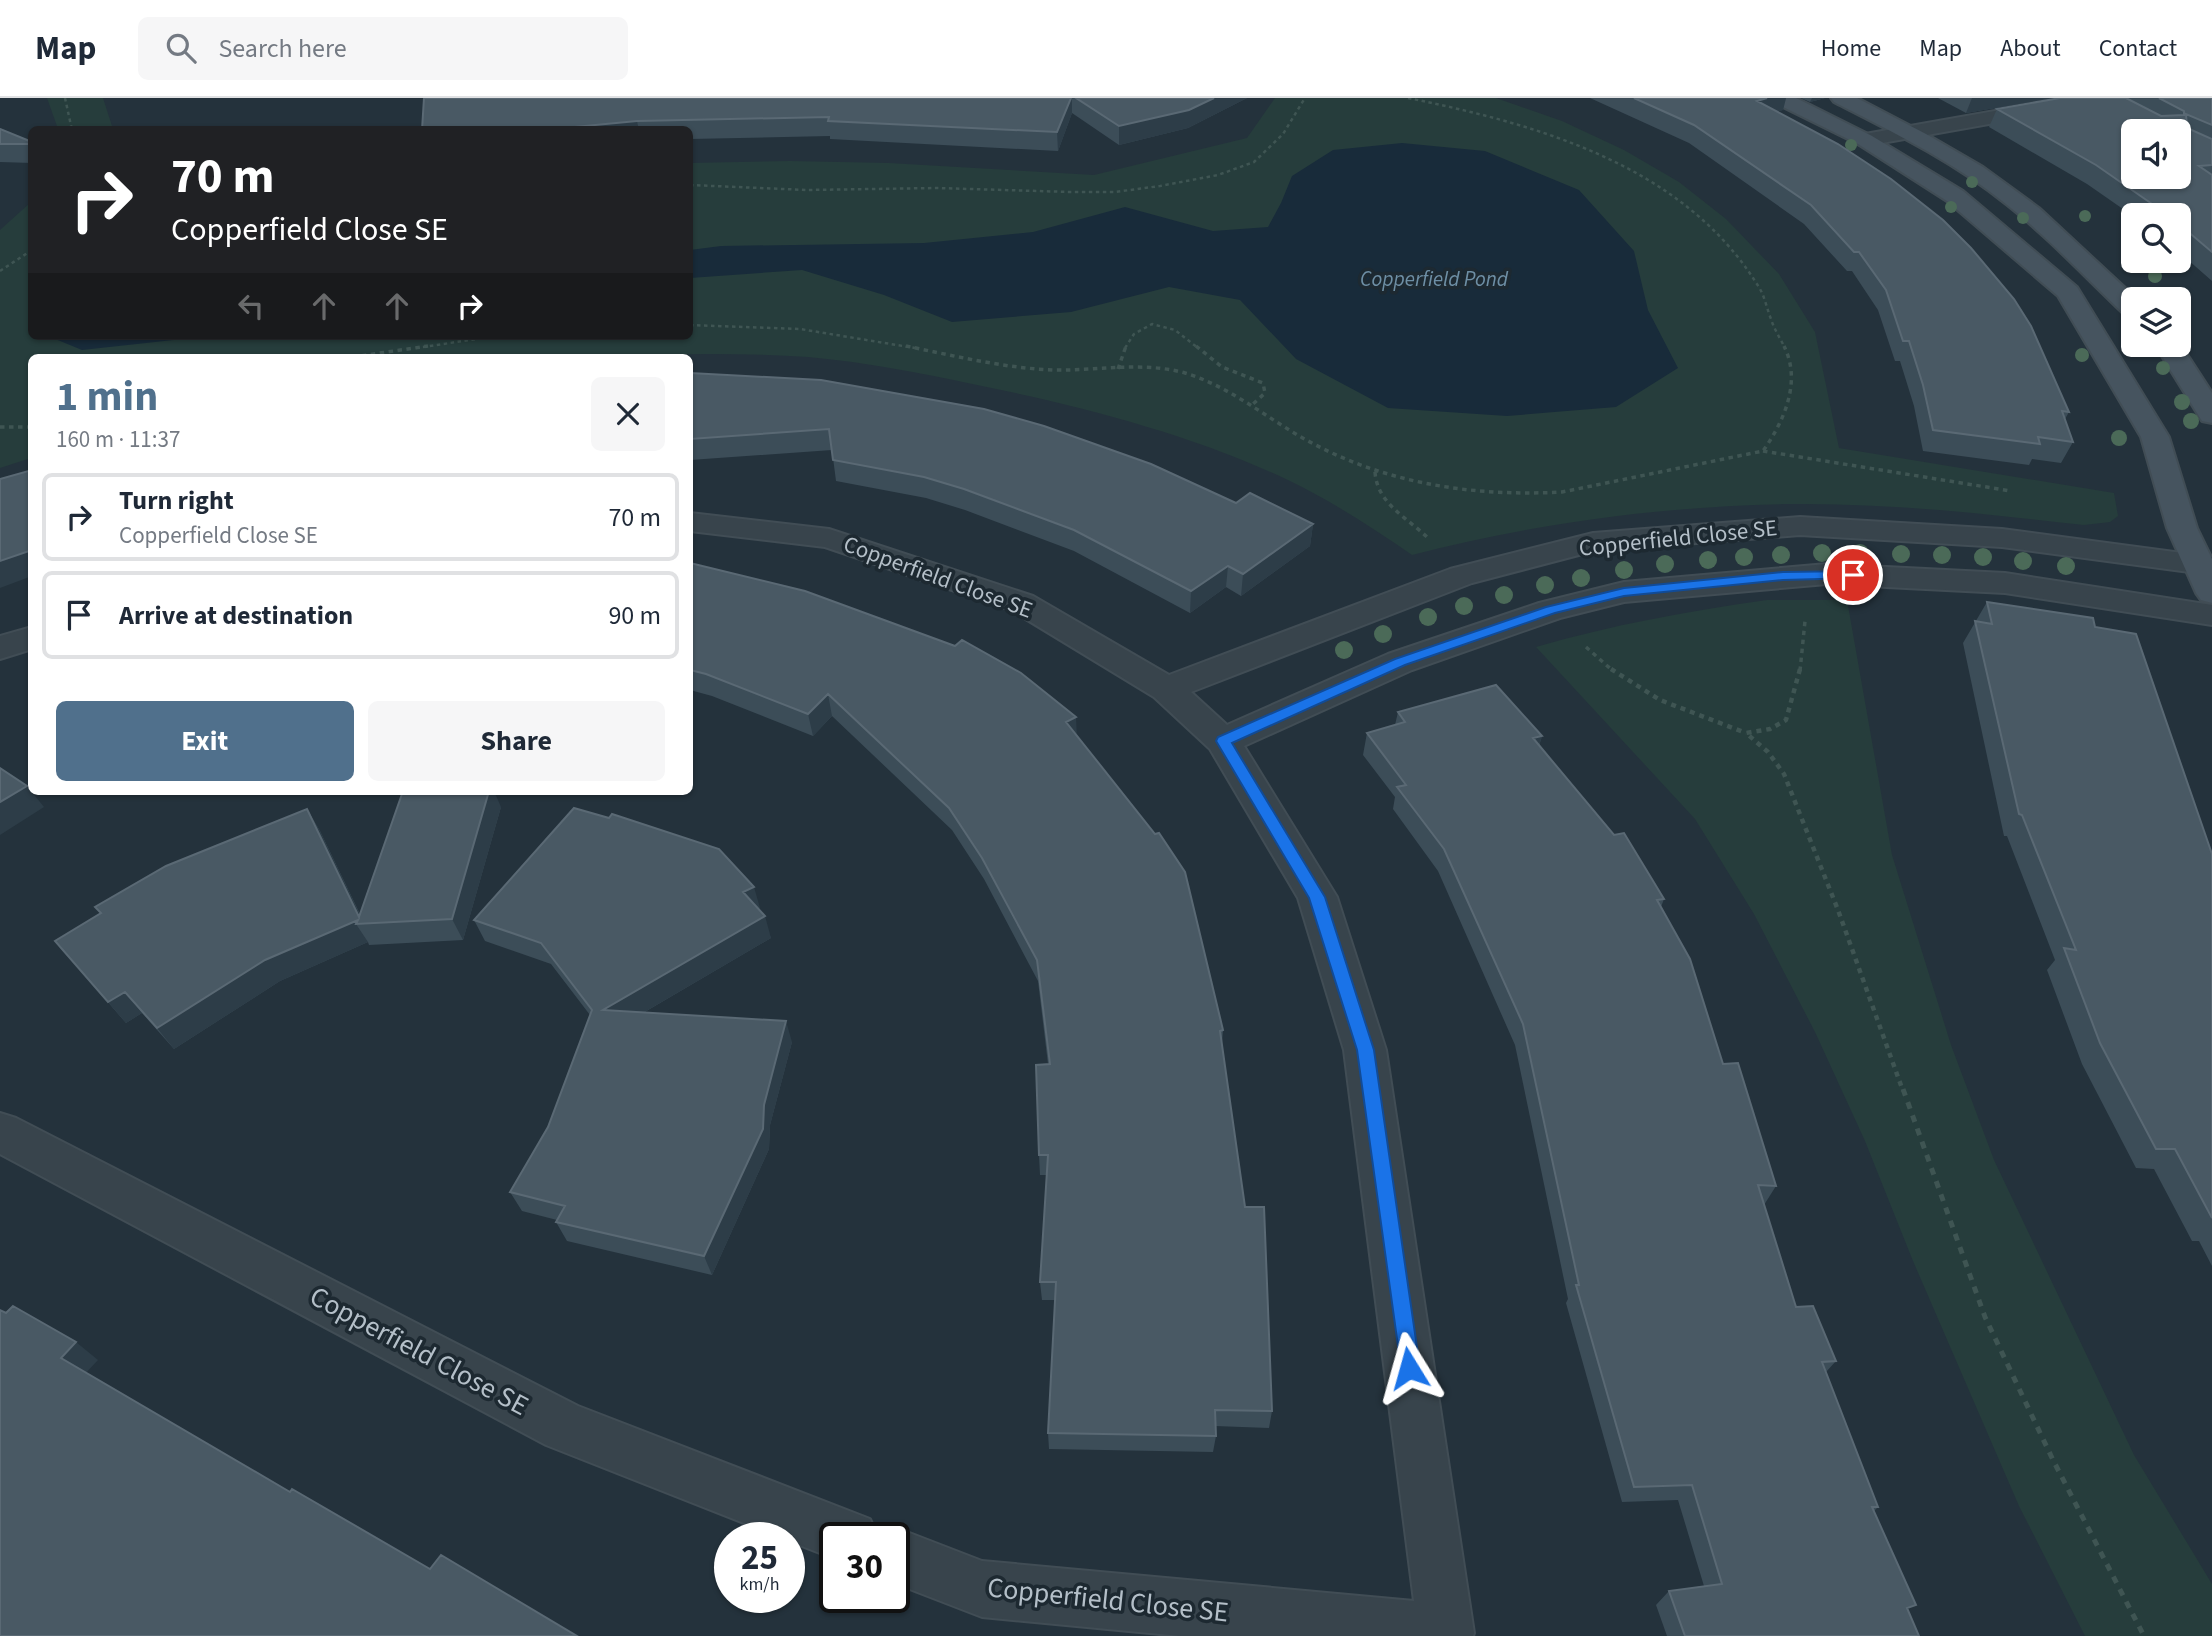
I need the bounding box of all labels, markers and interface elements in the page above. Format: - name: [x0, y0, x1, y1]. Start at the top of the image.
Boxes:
- search box: [138, 17, 628, 80]
- text: Map: [35, 25, 96, 72]
- icon: search: [162, 29, 200, 67]
- text: Search here: [218, 30, 347, 67]
- text: Home: [1821, 31, 1881, 66]
- text: Map: [1919, 31, 1962, 66]
- text: About: [2000, 31, 2061, 66]
- text: Contact: [2099, 31, 2177, 66]
- map controls: [2121, 119, 2191, 357]
- button: sound: [2121, 119, 2191, 189]
- text: 70 m: [171, 142, 275, 212]
- icon: right: [56, 154, 147, 245]
- button: search: [2121, 203, 2191, 273]
- text: Copperfield Close SE: [171, 207, 448, 253]
- water label: Copperfield Pond: [1360, 264, 1509, 294]
- icon: left: [232, 287, 270, 325]
- icon: ahead: [305, 287, 343, 325]
- icon: ahead: [378, 287, 416, 325]
- icon: right: [451, 287, 489, 325]
- button: layers: [2121, 287, 2191, 357]
- text: 1 min: [56, 367, 158, 427]
- button: close: [591, 377, 665, 451]
- text: 160 m · 11:37: [56, 423, 180, 456]
- text: Turn right: [119, 482, 234, 519]
- icon: right: [60, 498, 98, 536]
- text: 70 m: [608, 499, 661, 536]
- street label: Copperfield Close SE: [1577, 511, 1779, 565]
- text: Copperfield Close SE: [119, 519, 318, 552]
- street label: Copperfield Close SE: [839, 527, 1037, 627]
- pin: [1823, 545, 1883, 605]
- icon: arrive: [1834, 556, 1872, 594]
- icon: arrive: [60, 596, 98, 634]
- text: Arrive at destination: [119, 597, 353, 634]
- text: 90 m: [608, 597, 661, 634]
- button: Exit: [56, 701, 354, 781]
- button: Share: [368, 701, 665, 781]
- street label: Copperfield Close SE: [303, 1276, 535, 1426]
- position arrow: [1372, 1331, 1446, 1405]
- speed limit sign: 30: [819, 1522, 910, 1613]
- text: 25: [741, 1533, 778, 1583]
- street label: Copperfield Close SE: [985, 1567, 1231, 1633]
- text: km/h: [740, 1572, 779, 1597]

